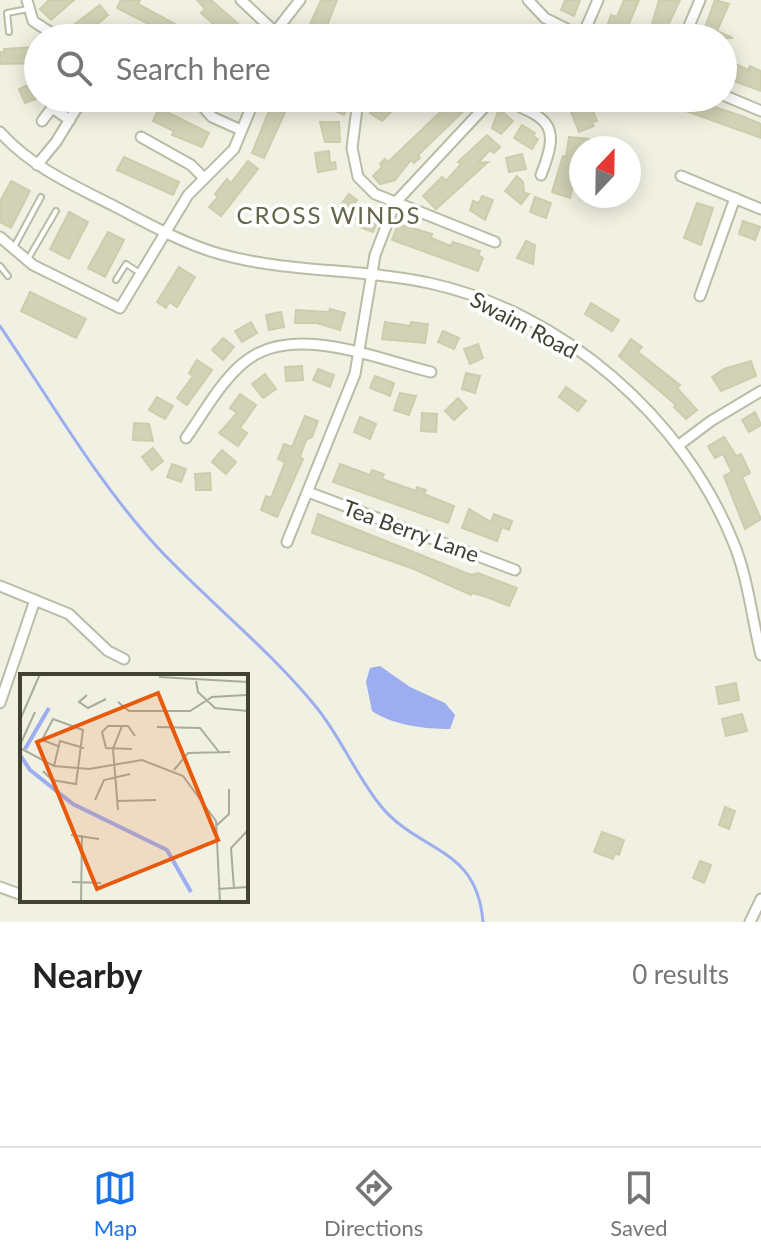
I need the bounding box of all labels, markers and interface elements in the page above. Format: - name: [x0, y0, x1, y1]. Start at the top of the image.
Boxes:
- search box: [24, 24, 737, 112]
- icon: search: [52, 46, 96, 90]
- text: Search here: [116, 50, 271, 86]
- north arrow: [569, 136, 641, 208]
- district label: CROSS WINDS: [236, 200, 422, 229]
- street label: Swaim Road: [466, 285, 582, 364]
- street label: Tea Berry Lane: [339, 493, 483, 568]
- inset map: [20, 674, 248, 902]
- text: Nearby: [32, 954, 143, 995]
- text: 0 results: [632, 958, 729, 990]
- tab: Map: [93, 1166, 137, 1241]
- tab: Directions: [324, 1166, 423, 1241]
- tab: Saved: [610, 1166, 668, 1241]

